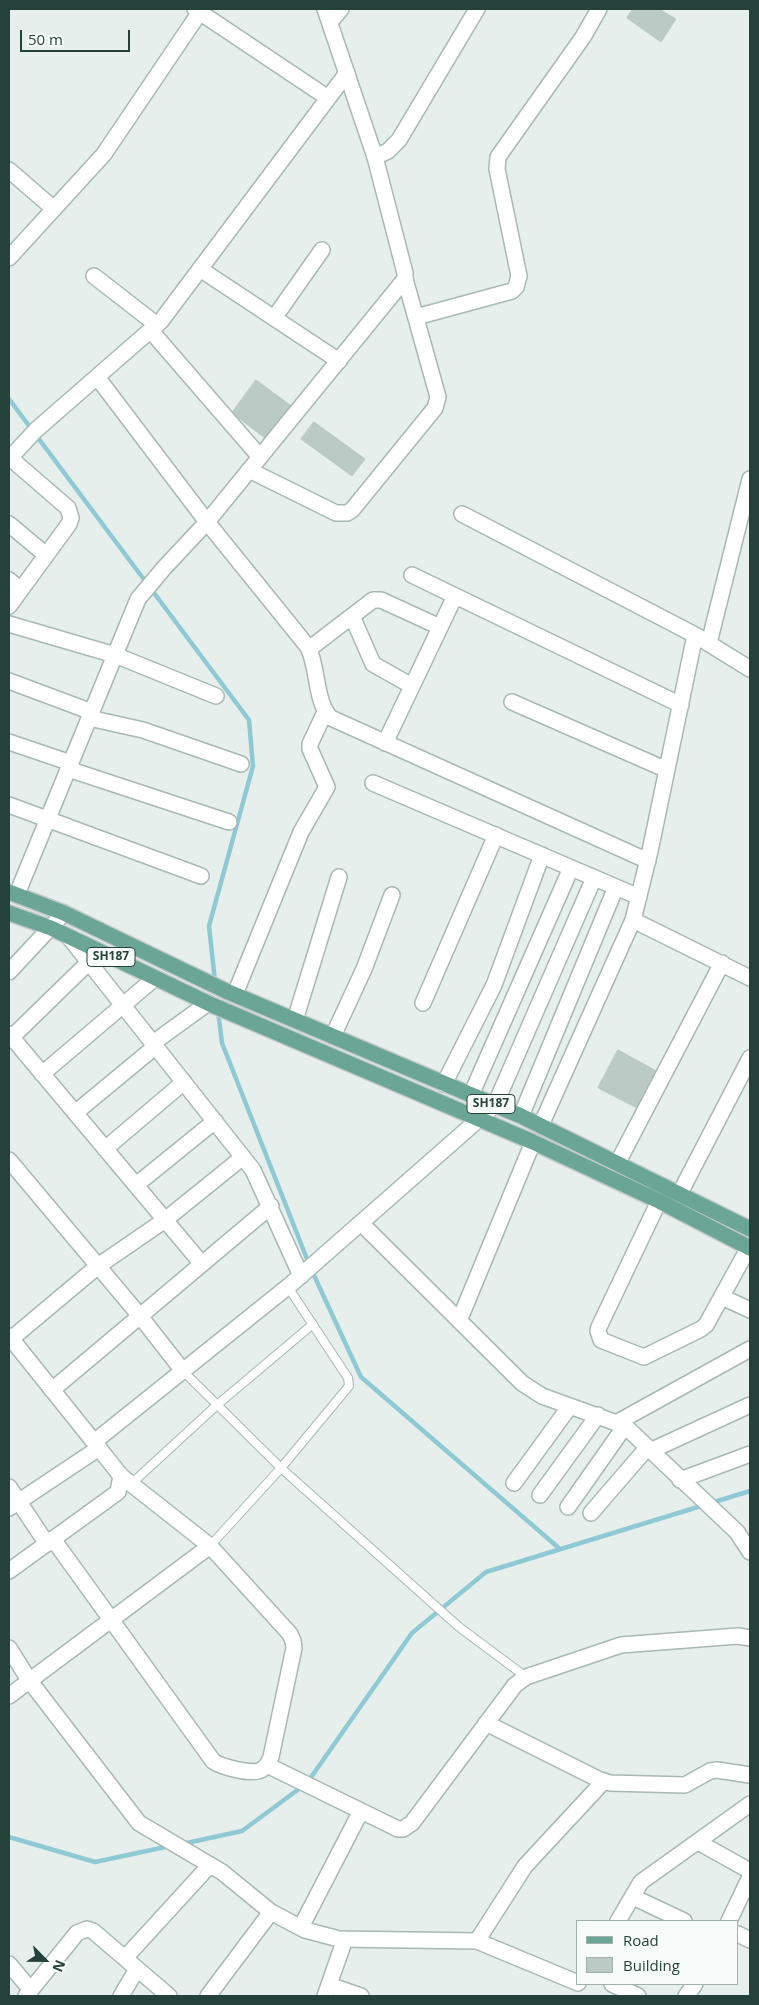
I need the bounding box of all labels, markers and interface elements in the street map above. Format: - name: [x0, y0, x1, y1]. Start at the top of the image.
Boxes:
- scale bar: [22, 20, 132, 52]
- text: 50 m: [28, 29, 63, 49]
- road number: SH187: [87, 948, 135, 966]
- road number: SH187: [467, 1094, 515, 1114]
- legend: [576, 1920, 739, 1985]
- text: Road: [623, 1930, 659, 1950]
- north arrow: [20, 1935, 70, 1985]
- text: Building: [623, 1955, 680, 1975]
- text: N: [48, 1957, 70, 1975]

